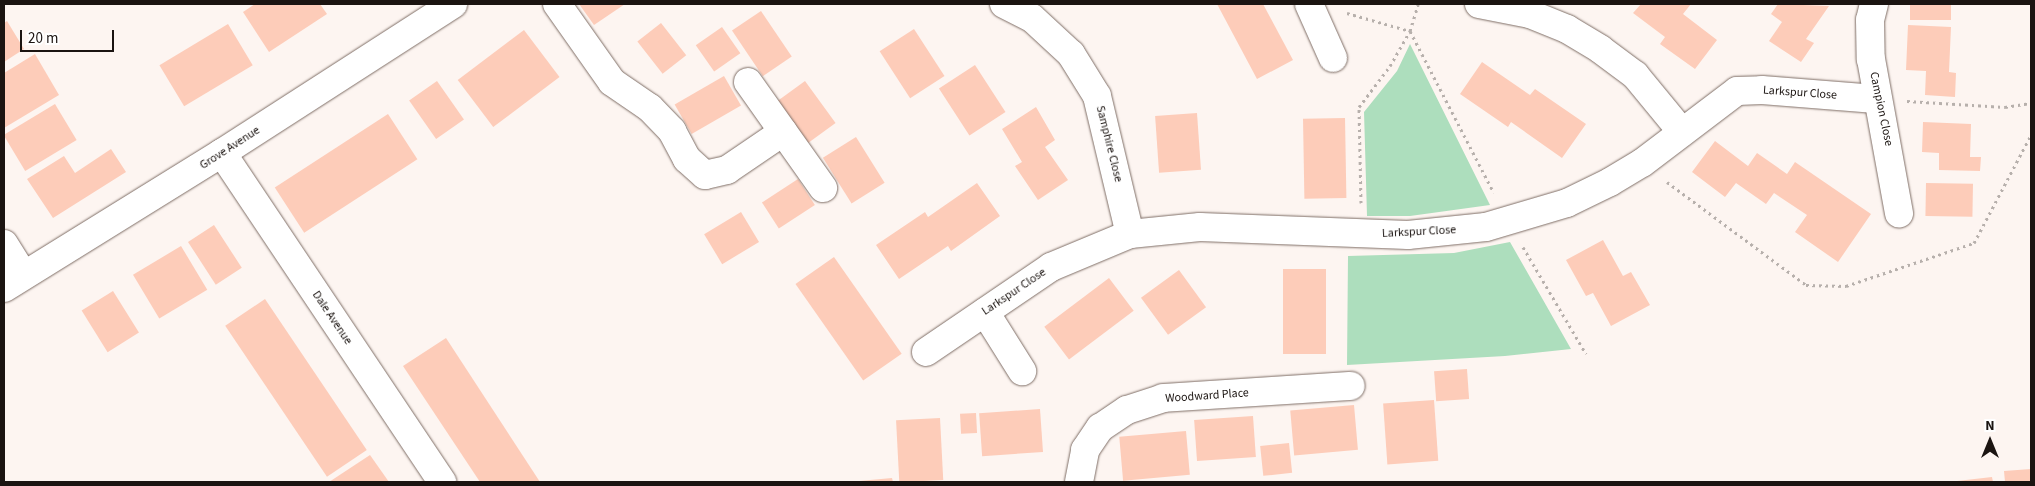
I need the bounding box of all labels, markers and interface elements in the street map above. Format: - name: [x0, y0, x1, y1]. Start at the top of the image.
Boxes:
- scale bar: [22, 20, 116, 52]
- text: 20 m: [28, 28, 58, 49]
- street label: Campion Close: [1866, 71, 1896, 147]
- street label: Larkspur Close: [1763, 83, 1837, 103]
- street label: Samphire Close: [1093, 104, 1125, 184]
- street label: Grove Avenue: [197, 123, 263, 173]
- street label: Larkspur Close: [1382, 223, 1456, 241]
- street label: Larkspur Close: [979, 265, 1049, 319]
- street label: Dale Avenue: [309, 288, 355, 348]
- street label: Woodward Place: [1165, 386, 1249, 406]
- north arrow: [1965, 416, 2015, 466]
- text: N: [1985, 416, 1995, 436]

